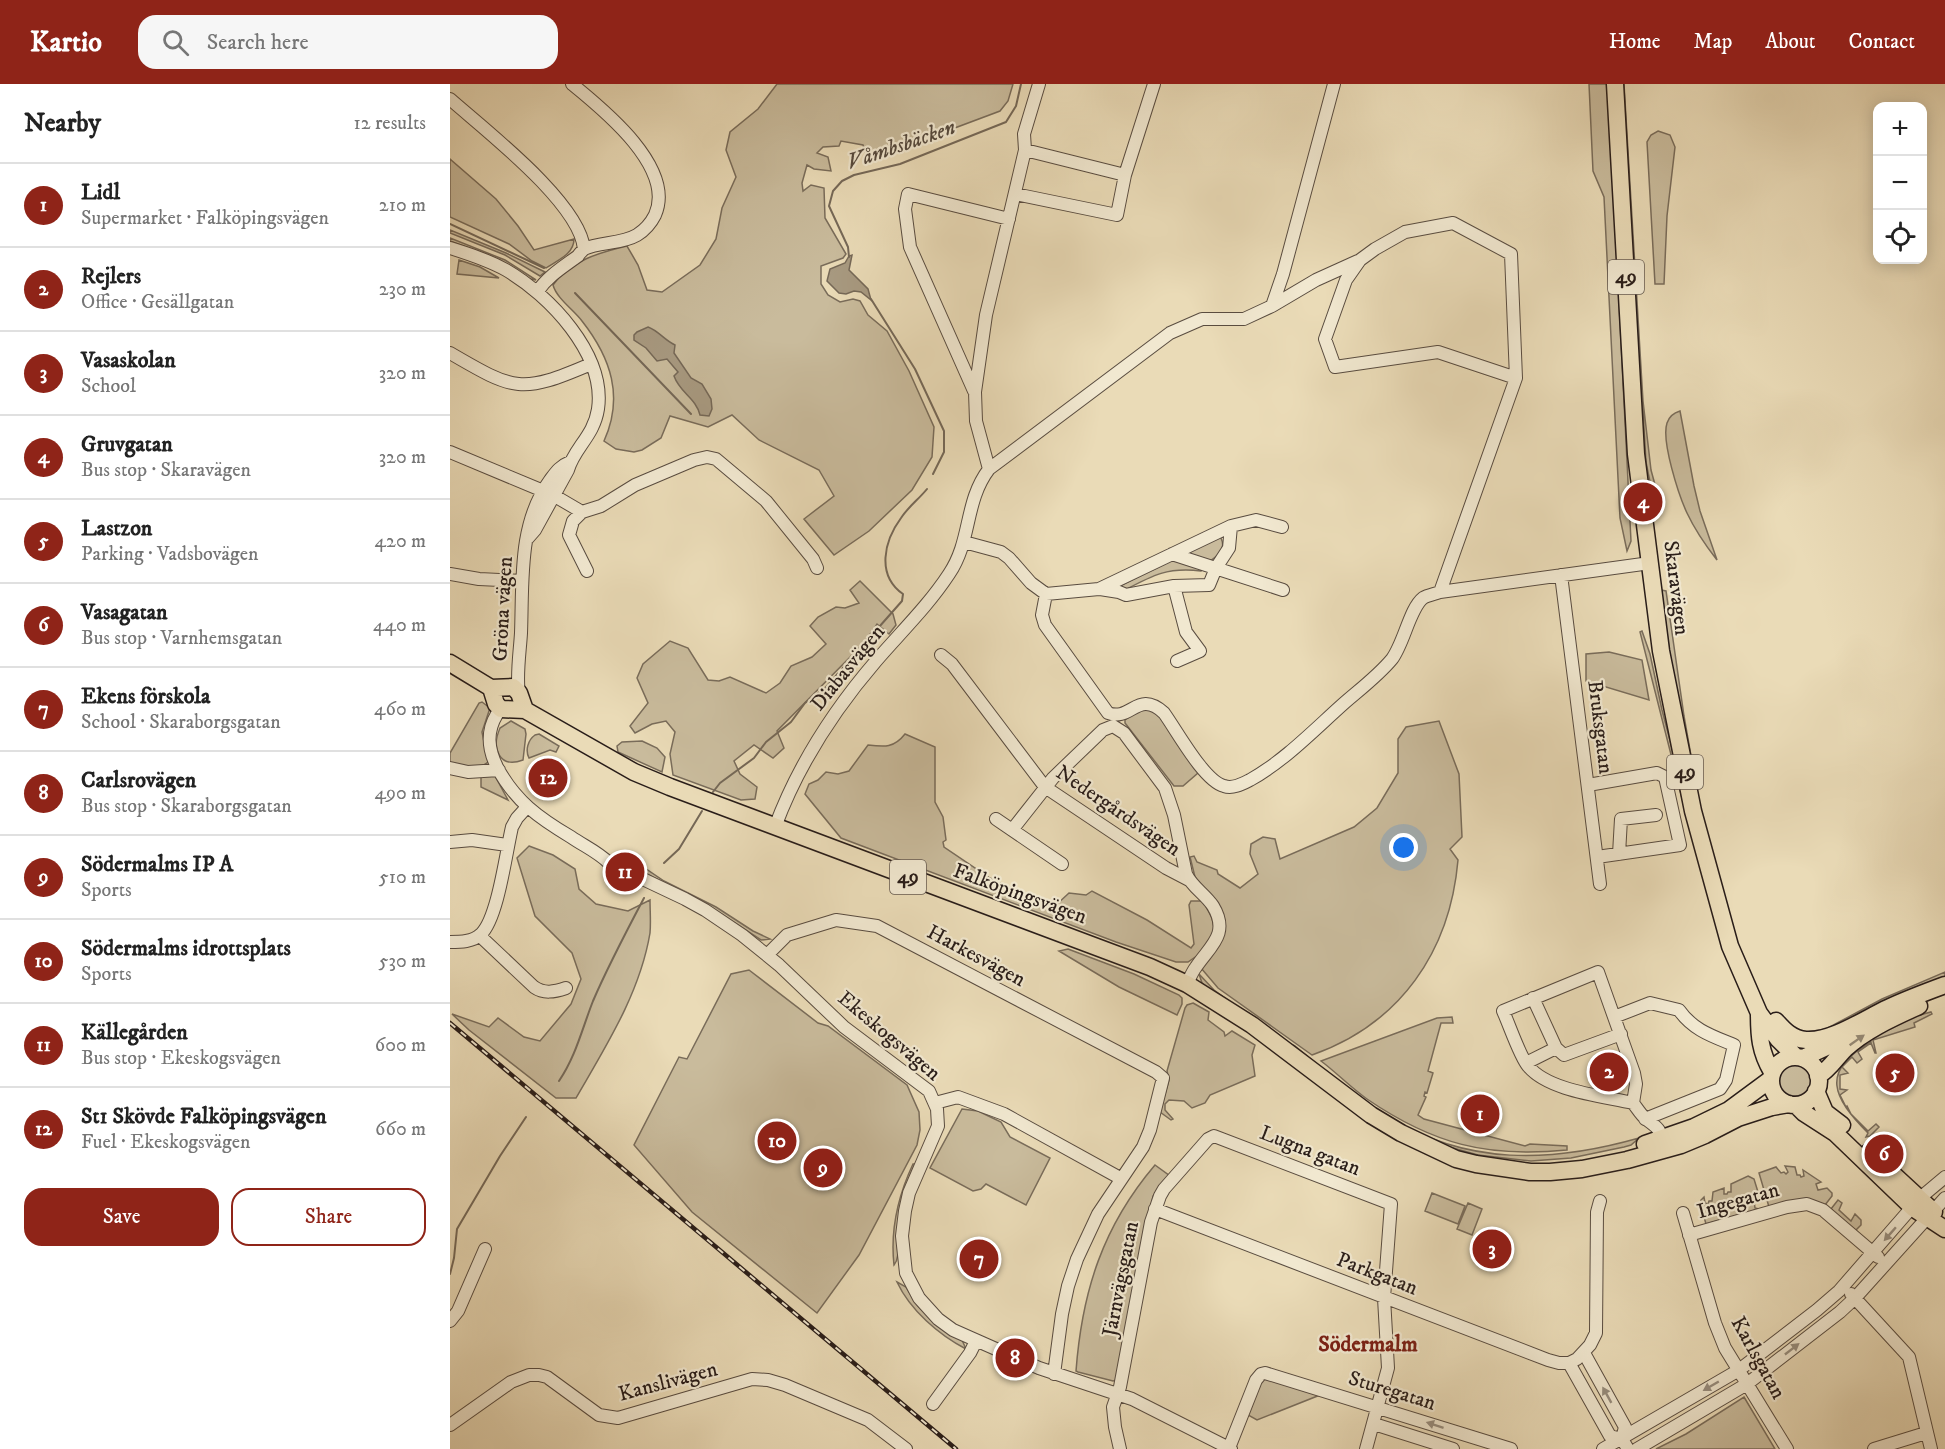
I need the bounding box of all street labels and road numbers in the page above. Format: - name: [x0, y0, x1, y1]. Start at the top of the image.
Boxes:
- road number: 49: [1608, 260, 1644, 294]
- street label: Skaravägen: [1657, 539, 1695, 637]
- street label: Gröna vägen: [487, 556, 519, 662]
- street label: Diabasvägen: [805, 619, 891, 717]
- street label: Bruksgatan: [1581, 679, 1619, 775]
- road number: 49: [1667, 755, 1703, 789]
- street label: Nedergårdsvägen: [1051, 760, 1185, 862]
- street label: Falköpingsvägen: [950, 858, 1090, 930]
- road number: 49: [890, 860, 926, 894]
- street label: Harkesvägen: [922, 919, 1030, 993]
- street label: Ekeskogsvägen: [832, 985, 946, 1087]
- street label: Lugna gatan: [1256, 1120, 1364, 1182]
- street label: Ingegatan: [1694, 1177, 1782, 1225]
- street label: Järnvägsgatan: [1097, 1219, 1145, 1341]
- street label: Parkgatan: [1333, 1247, 1421, 1301]
- street label: Karlsgatan: [1725, 1312, 1791, 1404]
- street label: Kanslivägen: [616, 1356, 720, 1408]
- street label: Sturegatan: [1345, 1365, 1439, 1417]

